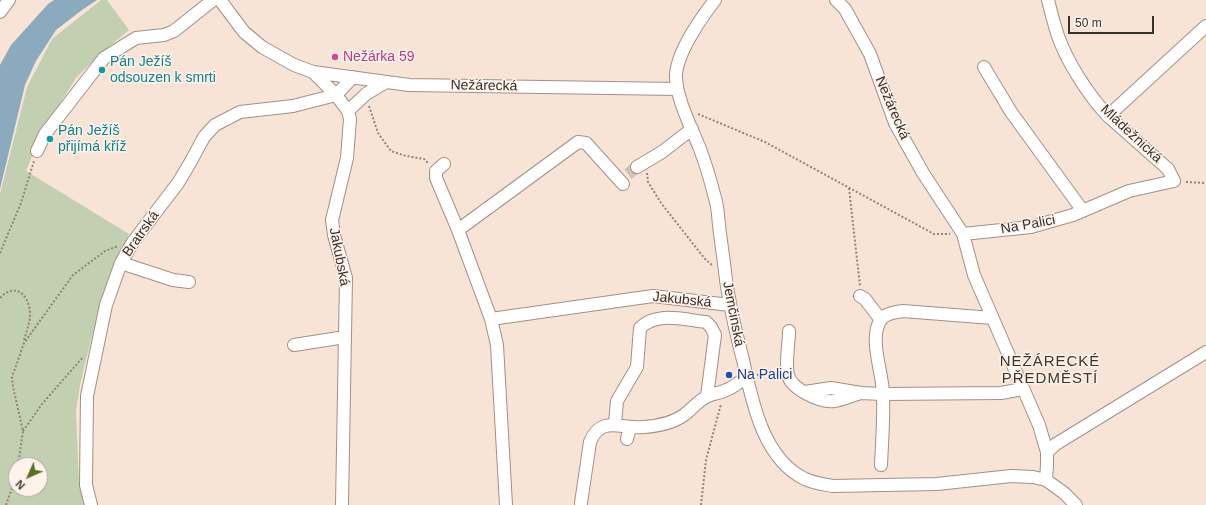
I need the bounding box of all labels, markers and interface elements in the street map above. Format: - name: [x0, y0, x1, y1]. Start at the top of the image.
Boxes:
- scale bar: [1070, 8, 1156, 34]
- text: 50 m: [1075, 16, 1102, 30]
- place label: Nežárka 59: [343, 49, 415, 65]
- marker: Nežárka 59: [330, 52, 340, 62]
- place label: Pán Ježíš odsouzen k smrti: [110, 54, 216, 86]
- marker: Pán Ježíš odsouzen k smrti: [97, 65, 107, 75]
- street label: Nežárecká: [871, 74, 913, 142]
- street label: Nežárecká: [450, 77, 518, 95]
- street label: Mládežnická: [1097, 101, 1165, 167]
- place label: Pán Ježíš přijímá kříž: [58, 123, 126, 156]
- marker: Pán Ježíš přijímá kříž: [45, 134, 55, 144]
- street label: Bratrská: [119, 208, 163, 260]
- street label: Na Palici: [999, 212, 1057, 238]
- street label: Jakubská: [325, 226, 353, 288]
- street label: Jemčinská: [718, 280, 748, 348]
- street label: Jakubská: [652, 289, 712, 311]
- district label: NEŽÁRECKÉ PŘEDMĚSTÍ: [1000, 353, 1100, 388]
- place label: Na Palici: [737, 367, 792, 383]
- marker: Na Palici: [724, 370, 734, 380]
- north arrow: [8, 457, 48, 497]
- text: N: [13, 478, 27, 492]

